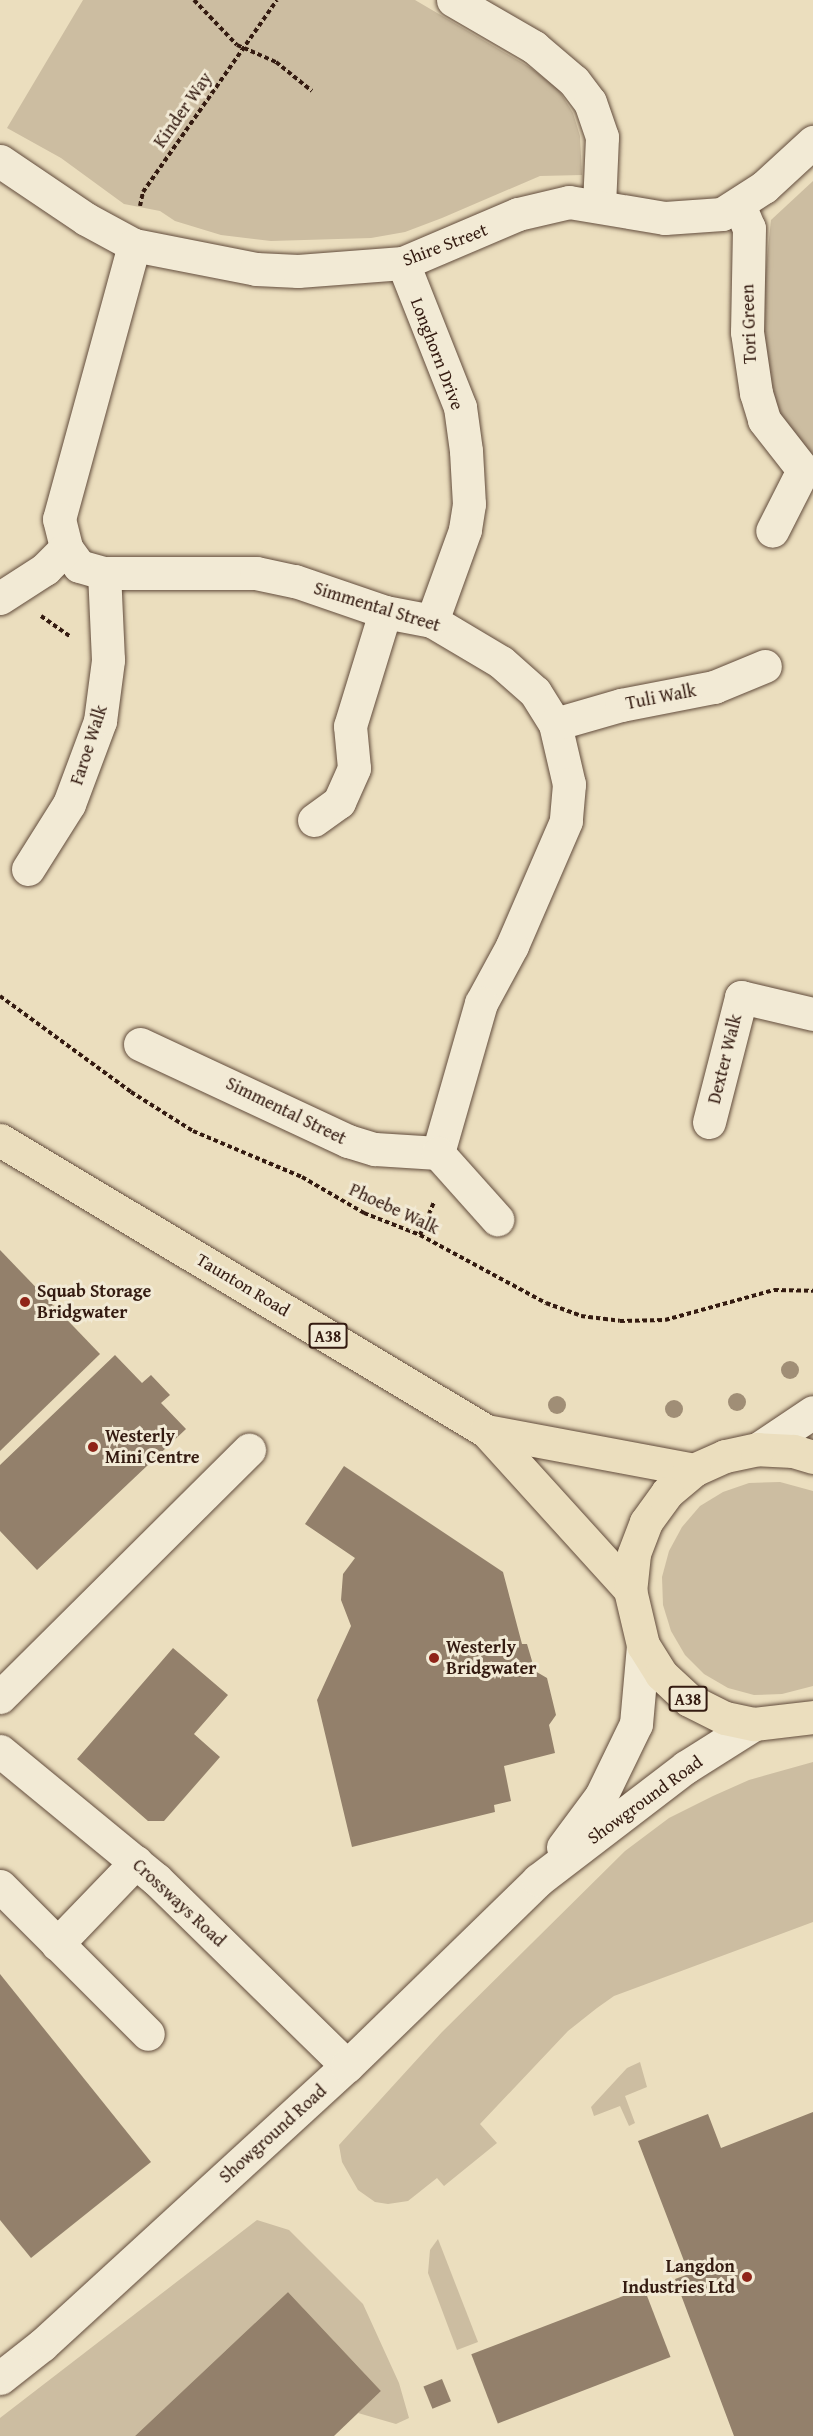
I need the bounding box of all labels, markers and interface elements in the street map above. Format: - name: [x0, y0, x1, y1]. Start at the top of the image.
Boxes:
- street label: Kinder Way: [149, 68, 217, 152]
- street label: Shire Street: [400, 219, 490, 271]
- street label: Tori Green: [737, 284, 761, 364]
- street label: Longhorn Drive: [406, 295, 468, 413]
- street label: Simmental Street: [311, 577, 443, 637]
- street label: Tuli Walk: [624, 680, 698, 714]
- street label: Faroe Walk: [66, 702, 112, 788]
- street label: Dexter Walk: [703, 1012, 747, 1106]
- street label: Simmental Street: [222, 1073, 350, 1149]
- street label: Phoebe Walk: [346, 1179, 442, 1239]
- street label: Taunton Road: [192, 1249, 294, 1321]
- place label: Squab Storage Bridgwater: [37, 1281, 151, 1324]
- marker: Squab Storage Bridgwater: [18, 1295, 32, 1309]
- road number: A38: [308, 1323, 348, 1349]
- place label: Westerly Mini Centre: [105, 1426, 200, 1468]
- marker: Westerly Mini Centre: [86, 1440, 100, 1454]
- place label: Westerly Bridgwater: [446, 1637, 537, 1680]
- marker: Westerly Bridgwater: [427, 1651, 441, 1665]
- road number: A38: [668, 1686, 708, 1712]
- street label: Showground Road: [583, 1751, 707, 1849]
- street label: Crossways Road: [128, 1854, 230, 1952]
- street label: Showground Road: [215, 2080, 331, 2188]
- place label: Langdon Industries Ltd: [622, 2256, 735, 2298]
- marker: Langdon Industries Ltd: [740, 2270, 754, 2284]

